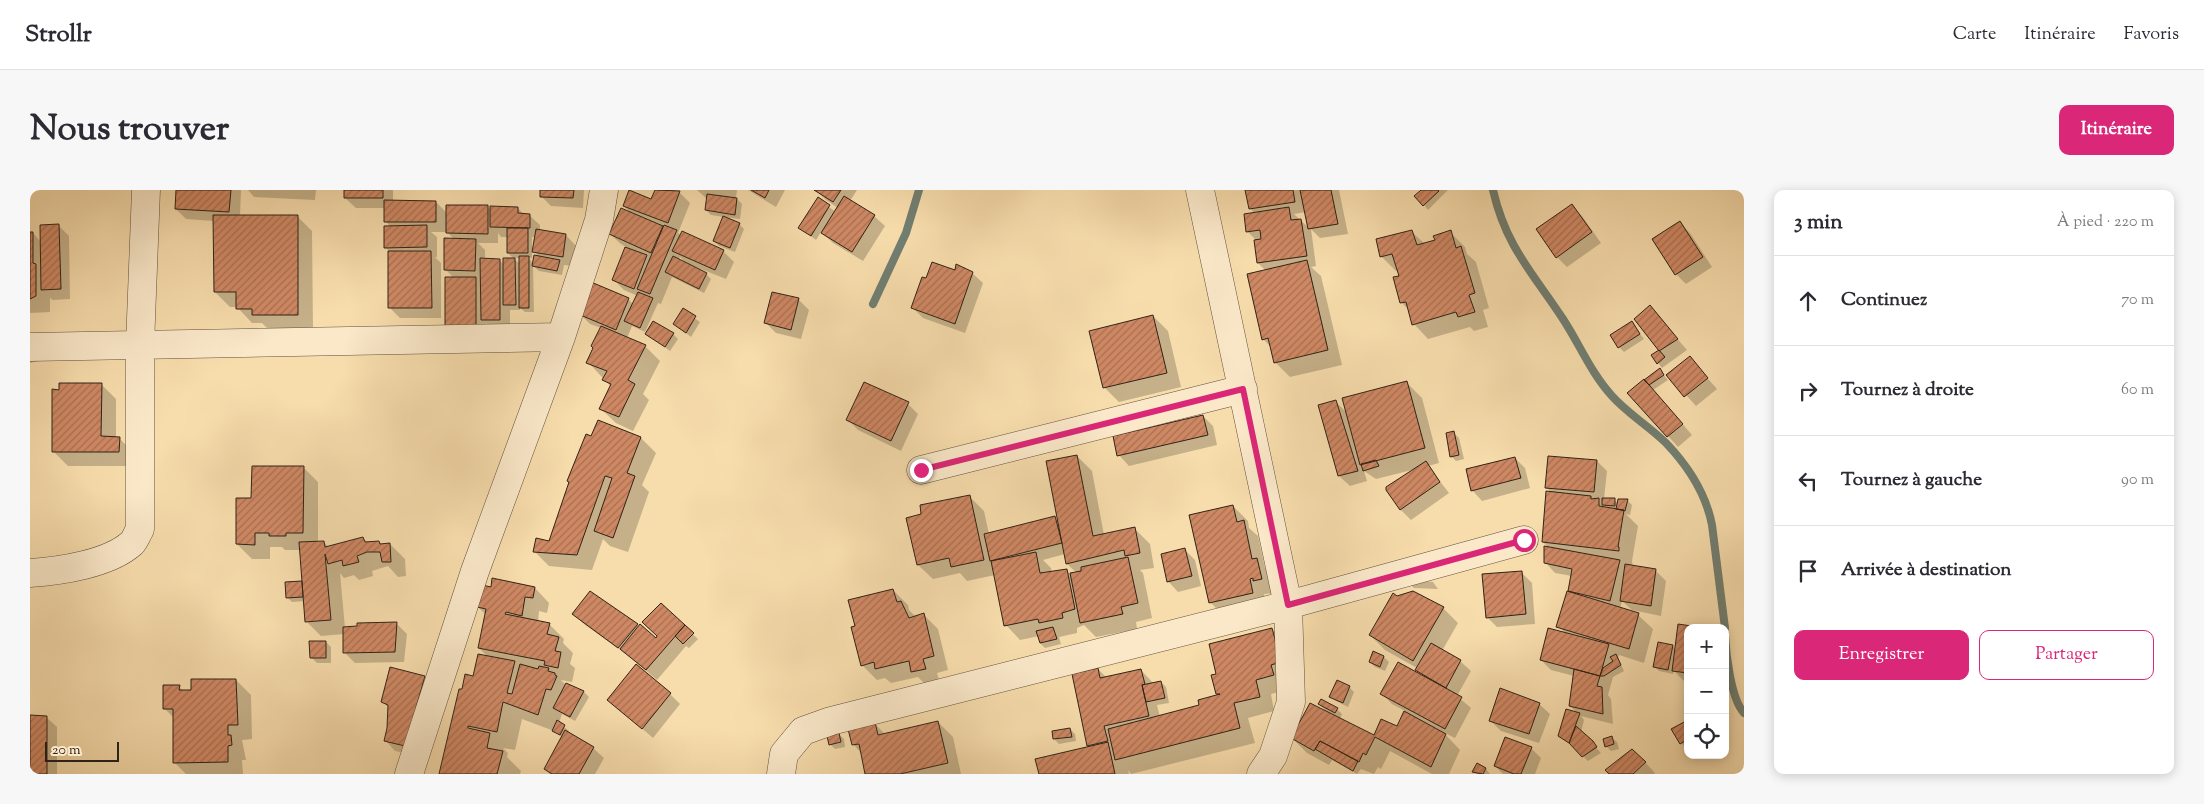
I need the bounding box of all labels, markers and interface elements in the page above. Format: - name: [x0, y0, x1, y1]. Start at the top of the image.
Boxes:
- text: Strollr: [25, 18, 92, 52]
- text: Carte: [1953, 22, 1996, 48]
- text: Itinéraire: [2024, 22, 2096, 48]
- text: Favoris: [2124, 22, 2179, 48]
- text: Nous trouver: [30, 105, 229, 156]
- button: Itinéraire: [2059, 105, 2174, 155]
- text: 3 min: [1794, 208, 1843, 238]
- text: À pied · 220 m: [2057, 211, 2154, 234]
- icon: ahead: [1794, 287, 1822, 315]
- text: Continuez: [1841, 287, 1927, 314]
- text: 70 m: [2121, 289, 2154, 312]
- icon: right: [1794, 377, 1822, 405]
- text: Tournez à droite: [1841, 377, 1974, 404]
- text: 60 m: [2121, 379, 2154, 402]
- route end: [910, 459, 933, 482]
- icon: left: [1794, 467, 1822, 495]
- text: Tournez à gauche: [1841, 467, 1982, 494]
- text: 90 m: [2121, 469, 2154, 492]
- route start: [1513, 529, 1536, 552]
- icon: arrive: [1794, 557, 1822, 585]
- text: Arrivée à destination: [1841, 557, 2012, 584]
- map controls: [1684, 624, 1729, 759]
- button: +: [1684, 624, 1729, 669]
- button: Enregistrer: [1794, 630, 1969, 680]
- button: Partager: [1979, 630, 2154, 680]
- button: −: [1684, 669, 1729, 714]
- button: locate: [1684, 714, 1729, 759]
- scale bar: [45, 739, 119, 762]
- text: 20 m: [52, 741, 81, 761]

